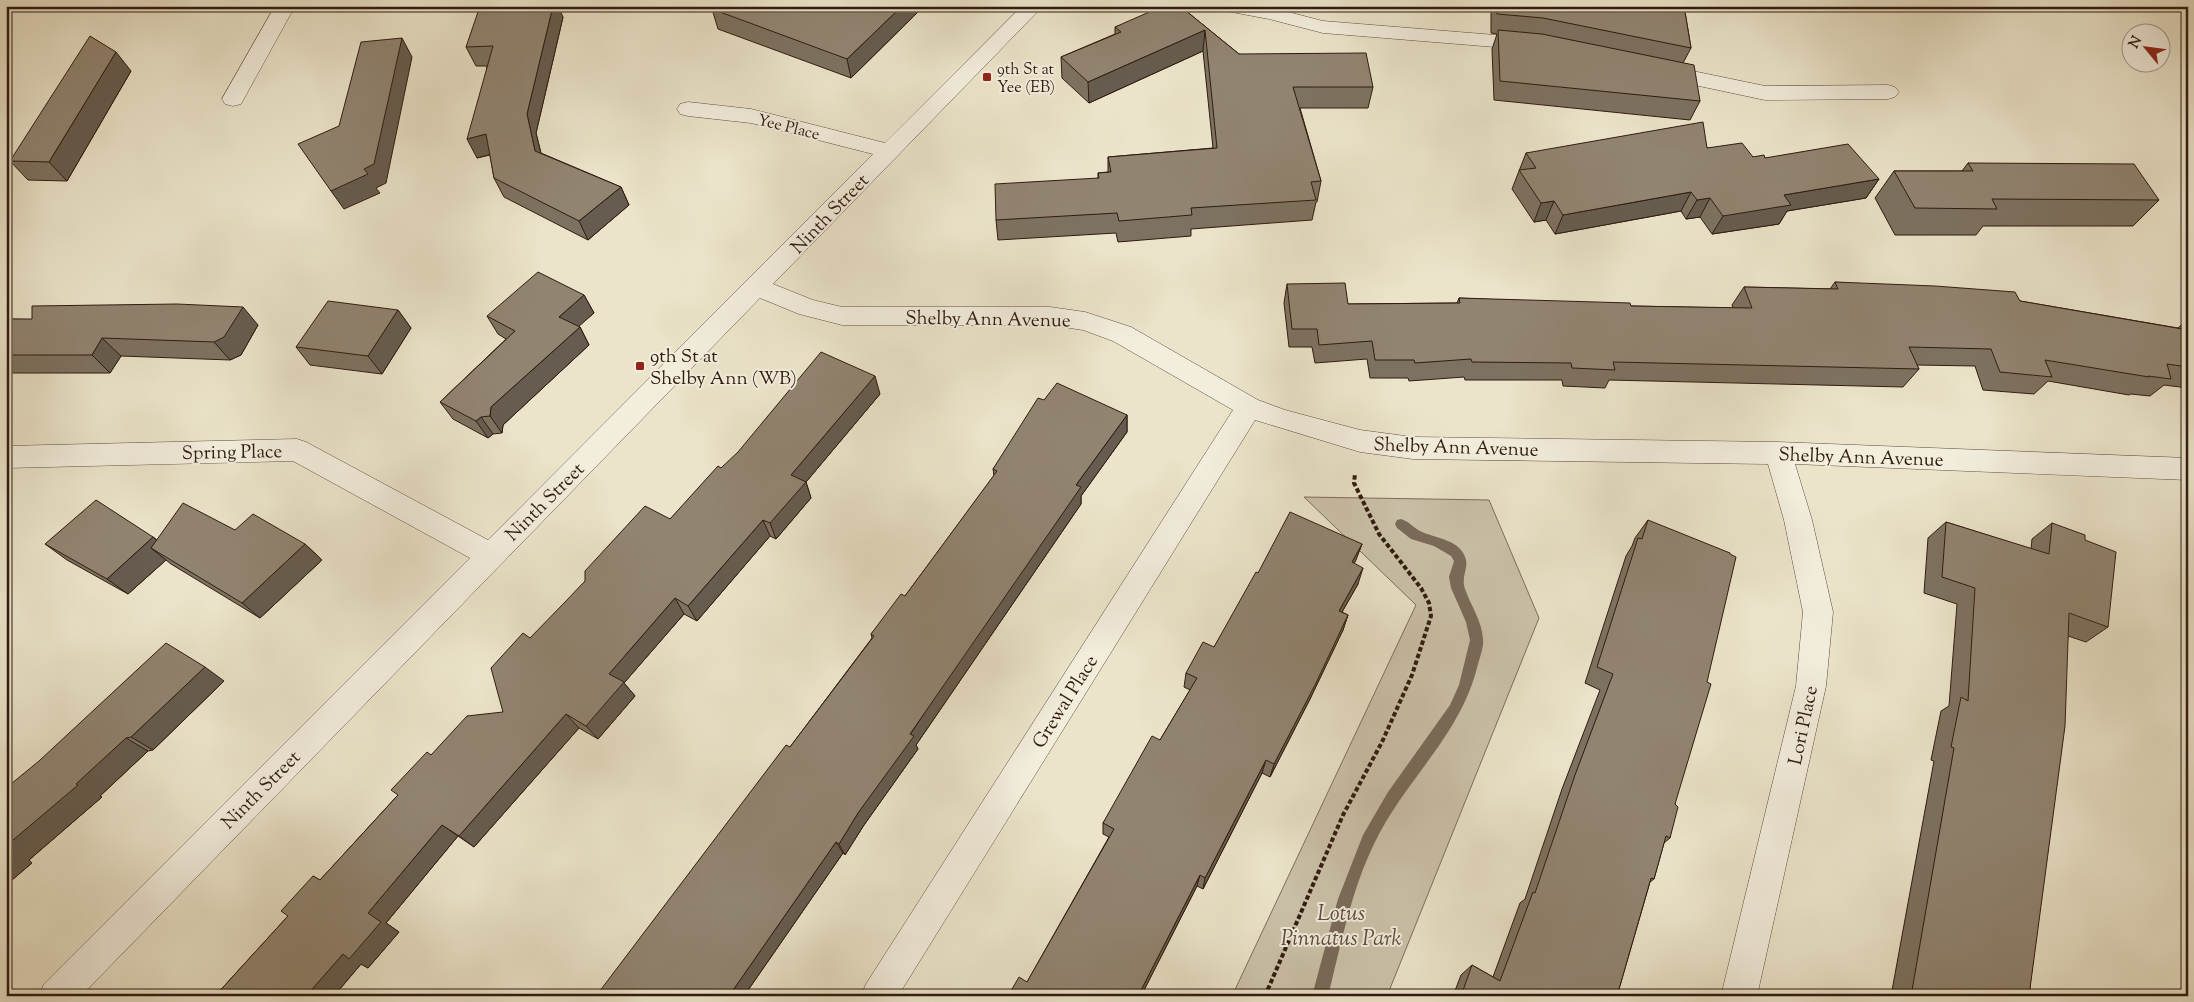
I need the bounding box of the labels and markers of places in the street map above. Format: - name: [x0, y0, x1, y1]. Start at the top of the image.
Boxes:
- place label: 9th St at Yee (EB): [997, 59, 1055, 100]
- marker: 9th St at Yee (EB): [981, 71, 993, 83]
- place label: 9th St at Shelby Ann (WB): [650, 344, 797, 393]
- marker: 9th St at Shelby Ann (WB): [634, 360, 646, 372]

